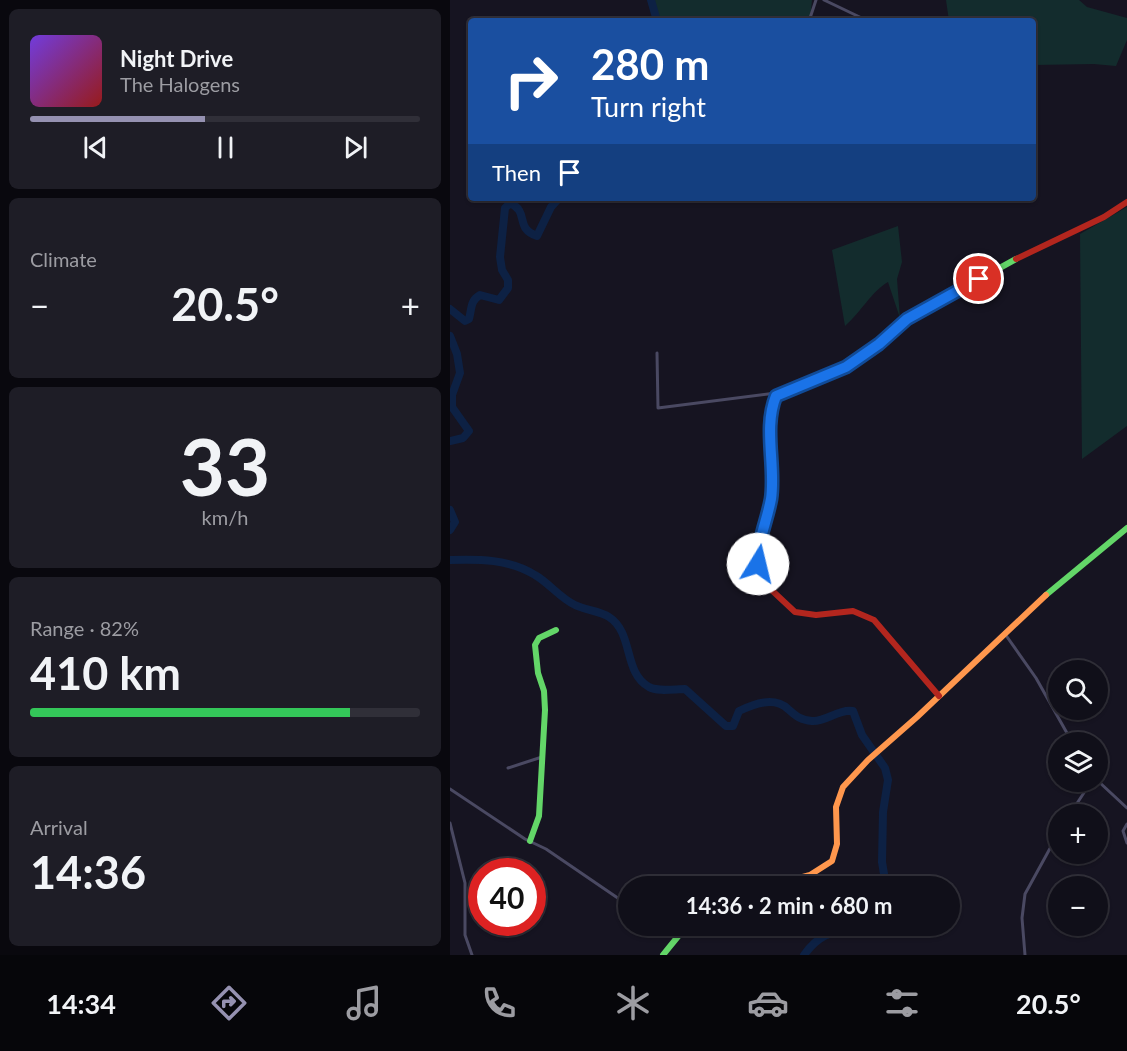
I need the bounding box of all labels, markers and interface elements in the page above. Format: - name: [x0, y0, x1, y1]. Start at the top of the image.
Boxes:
- text: 280 m: [591, 39, 709, 89]
- icon: right: [492, 42, 570, 120]
- text: Night Drive: [120, 45, 233, 72]
- text: The Halogens: [120, 72, 240, 96]
- text: Turn right: [591, 90, 706, 123]
- icon: previous: [79, 131, 112, 164]
- icon: pause: [209, 131, 242, 164]
- icon: next: [339, 131, 372, 164]
- icon: arrive: [553, 156, 586, 189]
- text: Then: [492, 159, 541, 186]
- text: Climate: [30, 247, 97, 271]
- pin: [953, 253, 1004, 304]
- icon: arrive: [962, 262, 995, 295]
- text: 20.5°: [171, 277, 279, 331]
- text: −: [30, 285, 49, 325]
- text: +: [401, 285, 420, 325]
- text: 33: [180, 419, 270, 513]
- text: km/h: [202, 505, 248, 529]
- position arrow: [726, 532, 790, 596]
- text: Range · 82%: [30, 616, 139, 640]
- text: 410 km: [30, 646, 181, 700]
- map controls: [1048, 660, 1108, 936]
- button: search: [1048, 660, 1108, 720]
- button: layers: [1048, 732, 1108, 792]
- button: +: [1048, 804, 1108, 864]
- text: Arrival: [30, 815, 88, 839]
- text: 14:36: [30, 845, 146, 899]
- speed limit sign: 40: [468, 858, 546, 936]
- button: −: [1048, 876, 1108, 936]
- text: 14:36 · 2 min · 680 m: [686, 892, 892, 919]
- icon: directions: [208, 982, 250, 1024]
- icon: music: [343, 982, 385, 1024]
- icon: phone: [478, 982, 520, 1024]
- icon: climate: [612, 982, 654, 1024]
- icon: car: [747, 982, 789, 1024]
- icon: filters: [881, 982, 923, 1024]
- text: 14:34: [46, 987, 116, 1020]
- text: 20.5°: [1016, 987, 1081, 1020]

